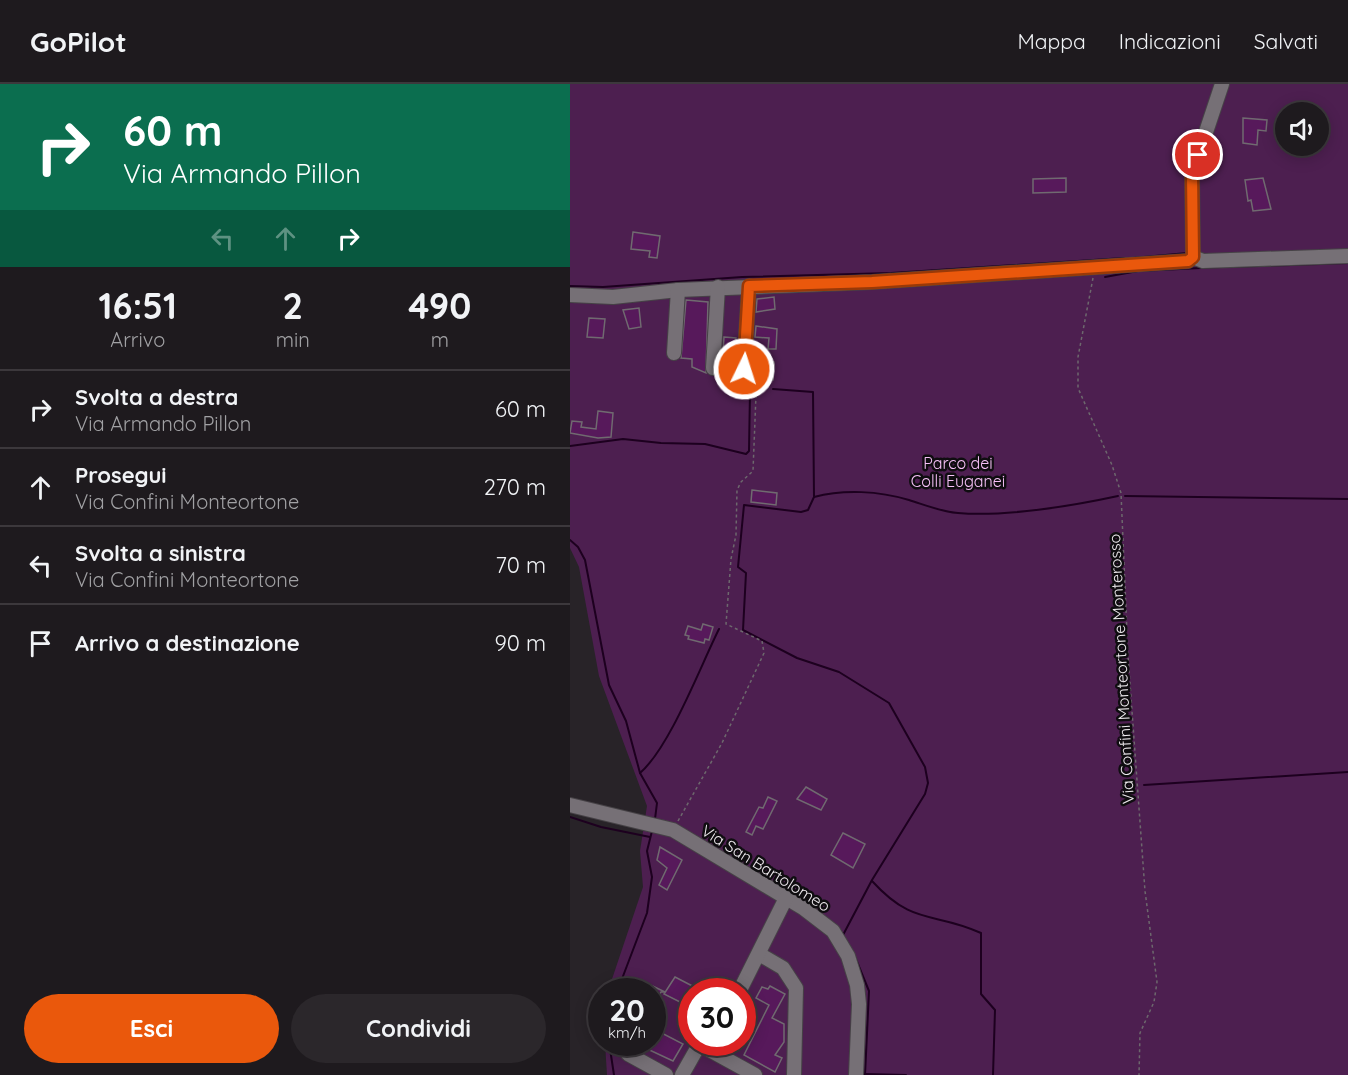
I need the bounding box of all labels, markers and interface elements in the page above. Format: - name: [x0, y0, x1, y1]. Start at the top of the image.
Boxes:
- text: GoPilot: [30, 24, 127, 59]
- text: Mappa: [1017, 28, 1086, 54]
- text: Indicazioni: [1119, 28, 1221, 54]
- text: Salvati: [1254, 28, 1318, 54]
- map controls: [1275, 102, 1329, 156]
- button: sound: [1275, 102, 1329, 156]
- text: 60 m: [123, 104, 223, 157]
- icon: right: [24, 108, 102, 186]
- pin: [1172, 129, 1223, 180]
- icon: arrive: [1181, 138, 1214, 171]
- text: Via Armando Pillon: [123, 156, 361, 190]
- icon: left: [206, 222, 239, 255]
- icon: ahead: [269, 222, 302, 255]
- icon: right: [332, 222, 365, 255]
- text: 16:51: [99, 283, 177, 328]
- text: 2: [282, 283, 303, 328]
- text: 490: [408, 283, 471, 328]
- text: Arrivo: [110, 327, 165, 352]
- text: min: [276, 327, 310, 352]
- text: m: [431, 327, 449, 352]
- position arrow: [712, 337, 776, 401]
- text: Svolta a destra: [75, 383, 238, 411]
- icon: right: [24, 393, 57, 426]
- text: 60 m: [495, 395, 546, 423]
- text: Via Armando Pillon: [75, 411, 251, 436]
- park label: Parco dei Colli Euganei: [911, 453, 1005, 491]
- text: Prosegui: [75, 461, 167, 489]
- icon: ahead: [24, 471, 57, 504]
- text: 270 m: [484, 473, 546, 501]
- text: Via Confini Monteortone: [75, 489, 299, 514]
- street label: Via Confini Monteortone Monterosso: [1104, 533, 1138, 805]
- text: Svolta a sinistra: [75, 539, 246, 567]
- icon: left: [24, 549, 57, 582]
- text: 70 m: [496, 551, 546, 579]
- text: Via Confini Monteortone: [75, 567, 299, 592]
- icon: arrive: [24, 627, 57, 660]
- text: Arrivo a destinazione: [75, 629, 300, 657]
- text: 90 m: [495, 629, 546, 657]
- street label: Via San Bartolomeo: [698, 820, 834, 916]
- speed limit sign: 30: [678, 978, 756, 1056]
- text: 20: [609, 991, 645, 1029]
- button: Esci: [24, 994, 279, 1063]
- button: Condividi: [291, 994, 546, 1063]
- text: km/h: [608, 1023, 646, 1042]

